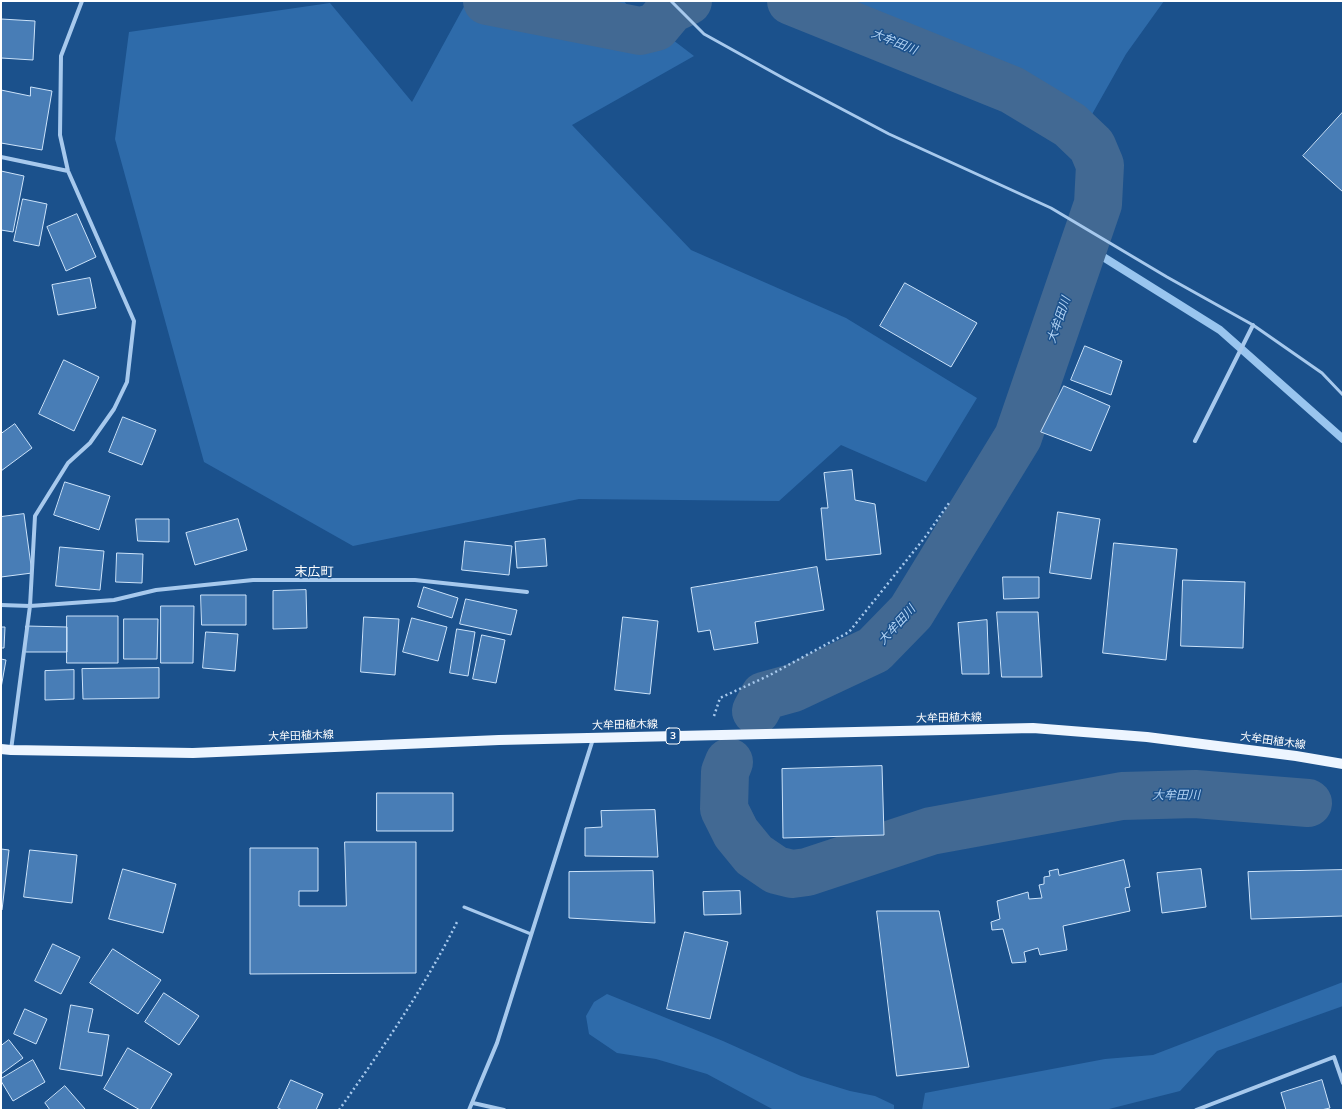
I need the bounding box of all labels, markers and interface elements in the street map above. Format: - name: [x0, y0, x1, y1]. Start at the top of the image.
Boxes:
- water label: 大牟田川: [869, 26, 919, 58]
- water label: 大牟田川: [1044, 295, 1074, 345]
- district label: 末広町: [295, 564, 333, 580]
- water label: 大牟田川: [876, 602, 918, 648]
- street label: 大牟田植木線: [916, 711, 982, 725]
- street label: 大牟田植木線: [592, 718, 658, 732]
- street label: 大牟田植木線: [268, 728, 334, 744]
- road number: 3: [666, 728, 680, 744]
- street label: 大牟田植木線: [1239, 730, 1307, 752]
- water label: 大牟田川: [1152, 788, 1200, 802]

